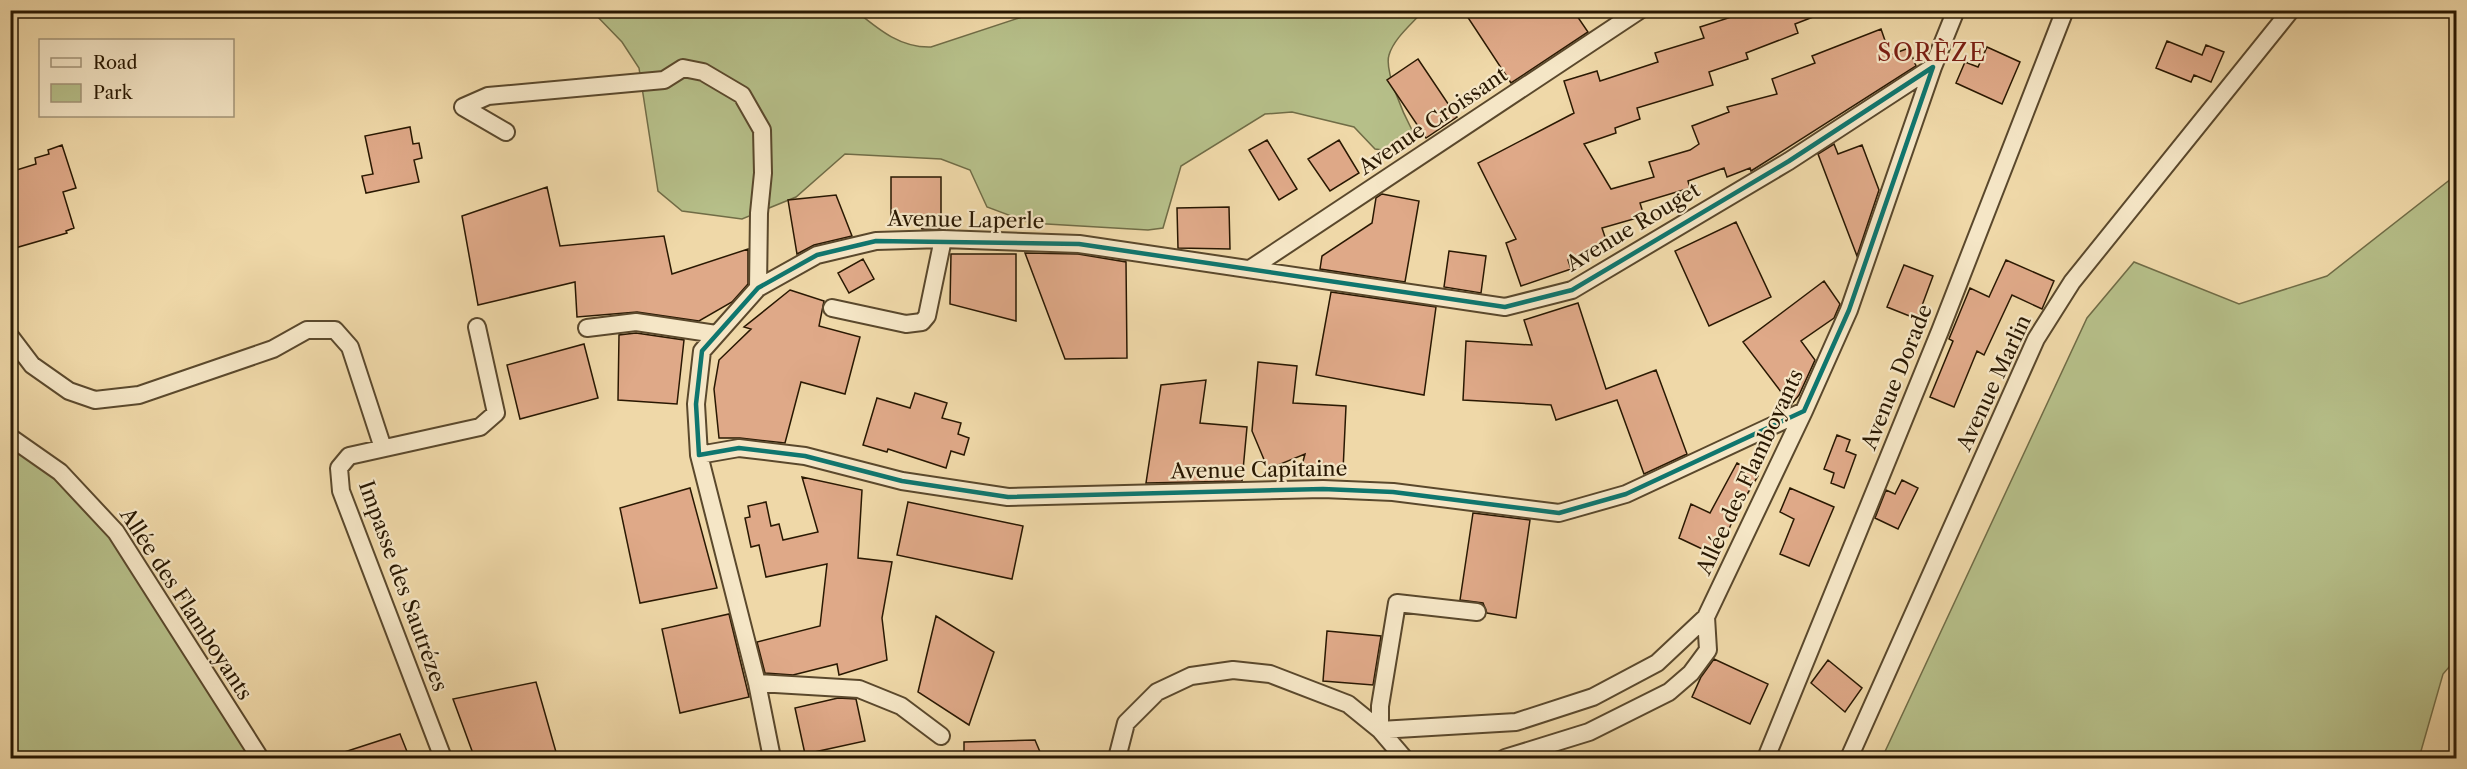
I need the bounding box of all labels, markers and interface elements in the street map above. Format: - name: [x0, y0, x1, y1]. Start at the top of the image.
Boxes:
- district label: SORÈZE: [1877, 38, 1987, 67]
- legend: [39, 39, 234, 117]
- text: Road: [93, 52, 138, 74]
- street label: Avenue Croissant: [1353, 61, 1512, 180]
- text: Park: [93, 82, 134, 104]
- street label: Avenue Rouget: [1561, 177, 1705, 277]
- street label: Avenue Laperle: [886, 206, 1045, 233]
- street label: Avenue Dorade: [1856, 300, 1937, 454]
- street label: Avenue Marlin: [1951, 311, 2036, 456]
- street label: Allée des Flamboyants: [1691, 365, 1808, 579]
- street label: Avenue Capitaine: [1169, 455, 1348, 484]
- street label: Impasse des Sautrézes: [354, 477, 453, 695]
- street label: Allée des Flamboyants: [114, 502, 258, 704]

